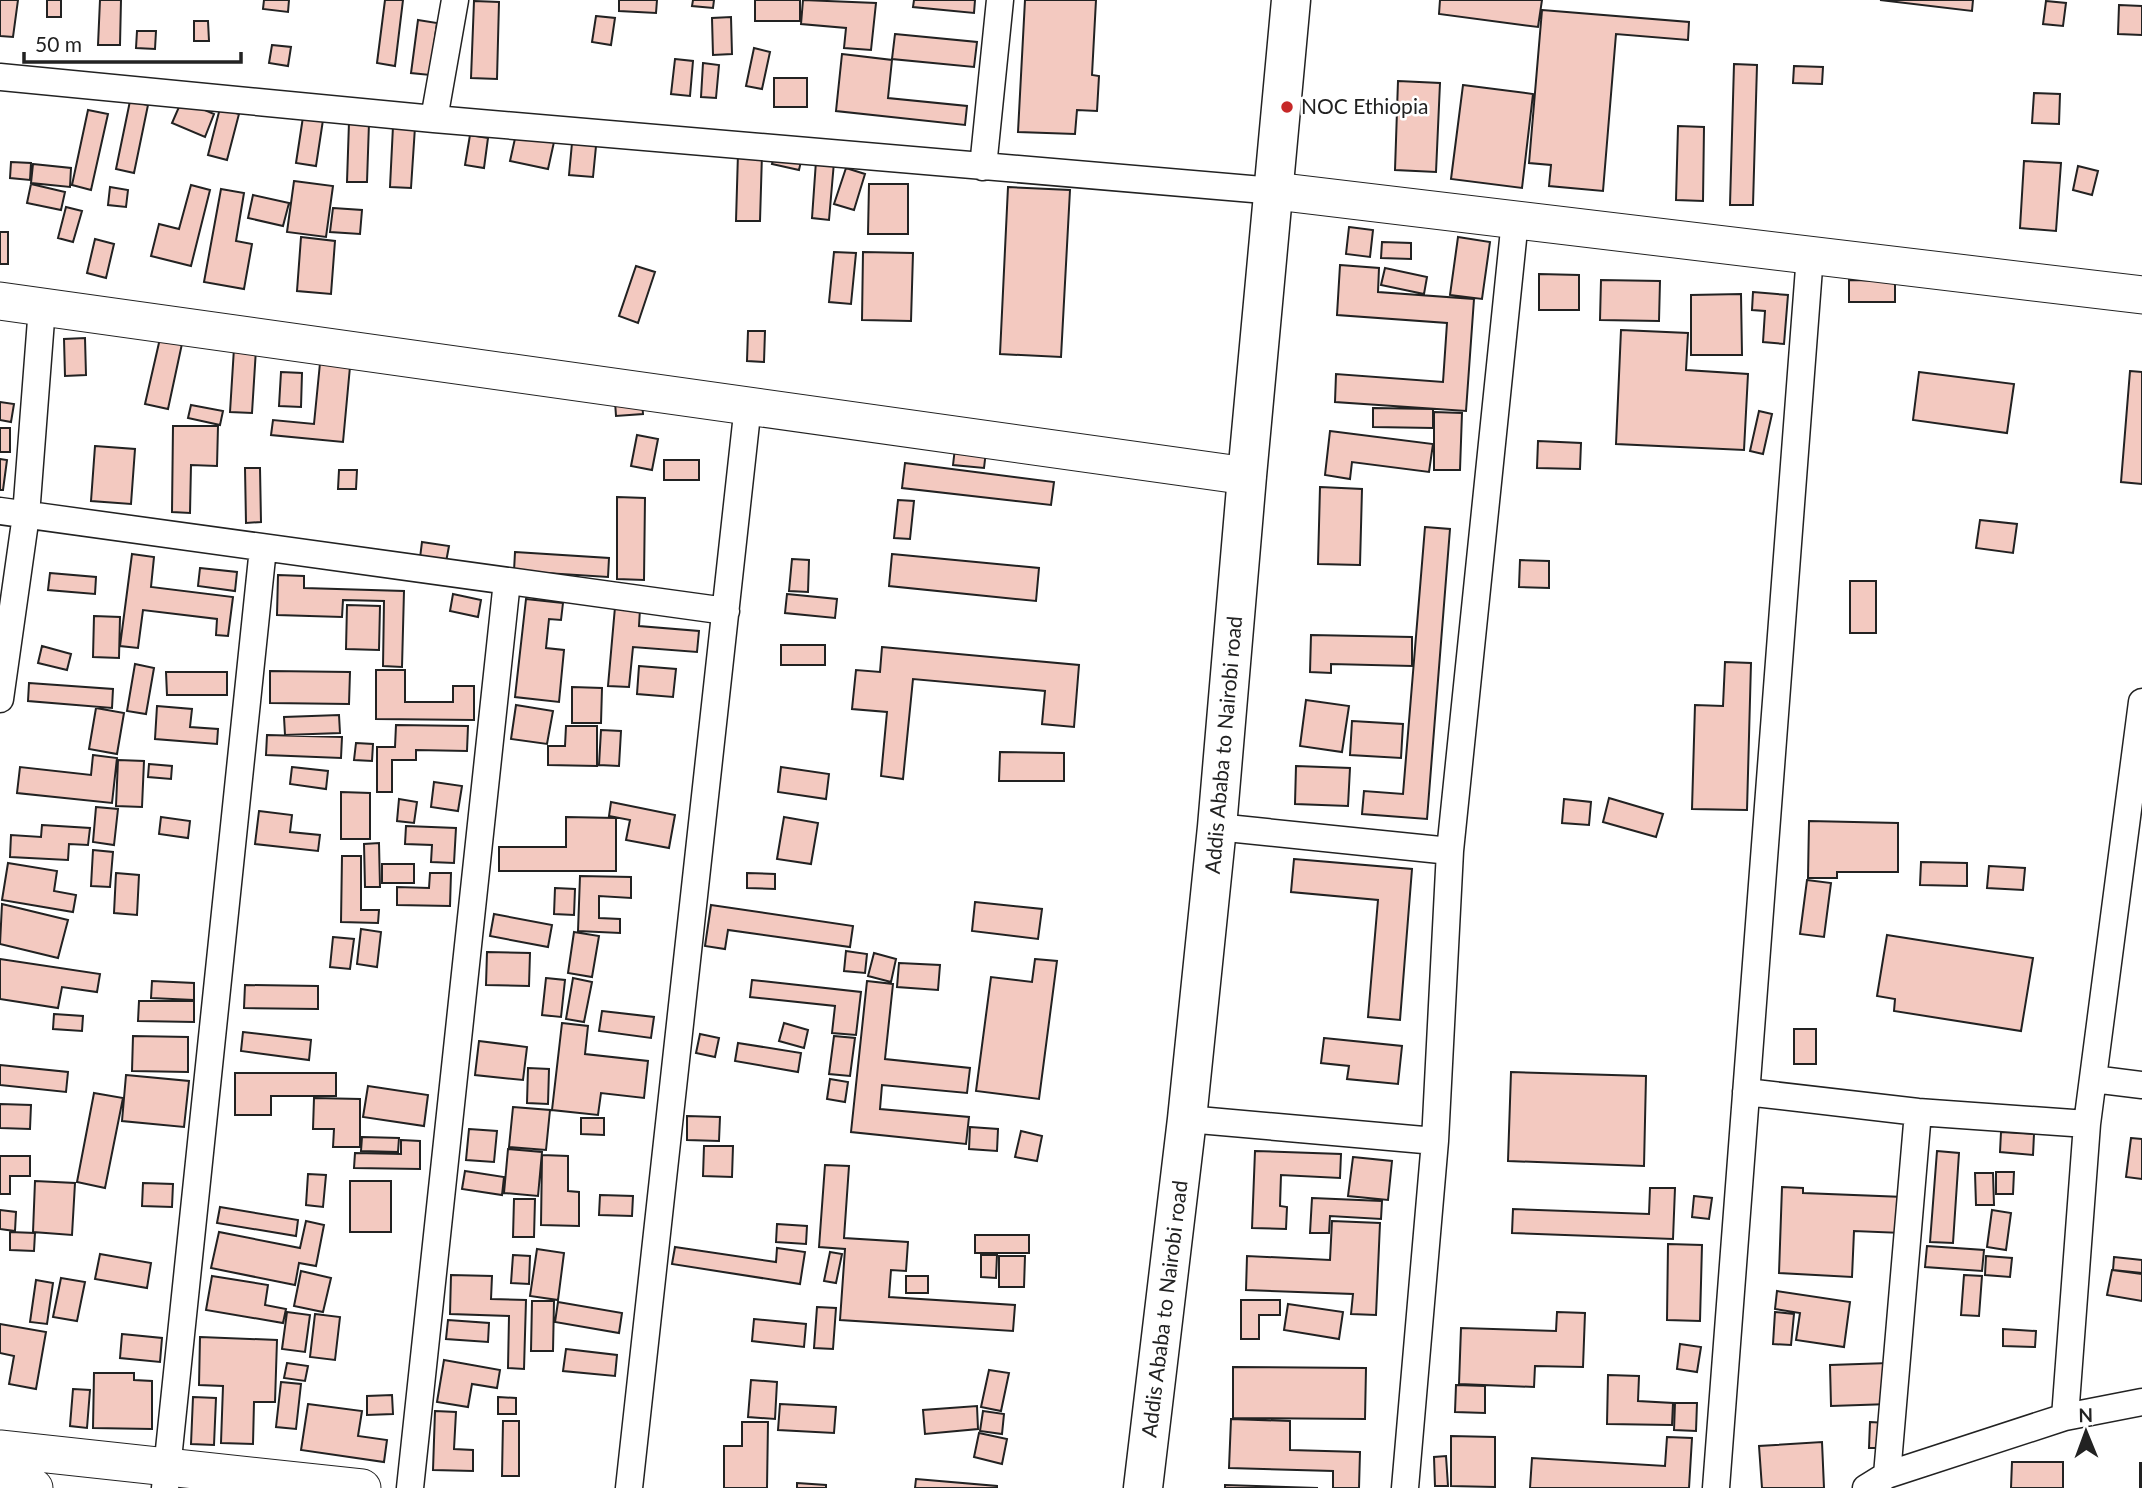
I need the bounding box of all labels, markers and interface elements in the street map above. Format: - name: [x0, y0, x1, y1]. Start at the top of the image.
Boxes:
- scale bar: [24, 21, 242, 65]
- text: 50 m: [35, 31, 82, 56]
- place label: NOC Ethiopia: [1301, 93, 1428, 118]
- marker: NOC Ethiopia: [1279, 99, 1295, 115]
- street label: Addis Ababa to Nairobi road: [1199, 615, 1246, 875]
- street label: Addis Ababa to Nairobi road: [1135, 1179, 1192, 1439]
- north arrow: [2051, 1397, 2121, 1467]
- text: N: [2078, 1403, 2093, 1426]

